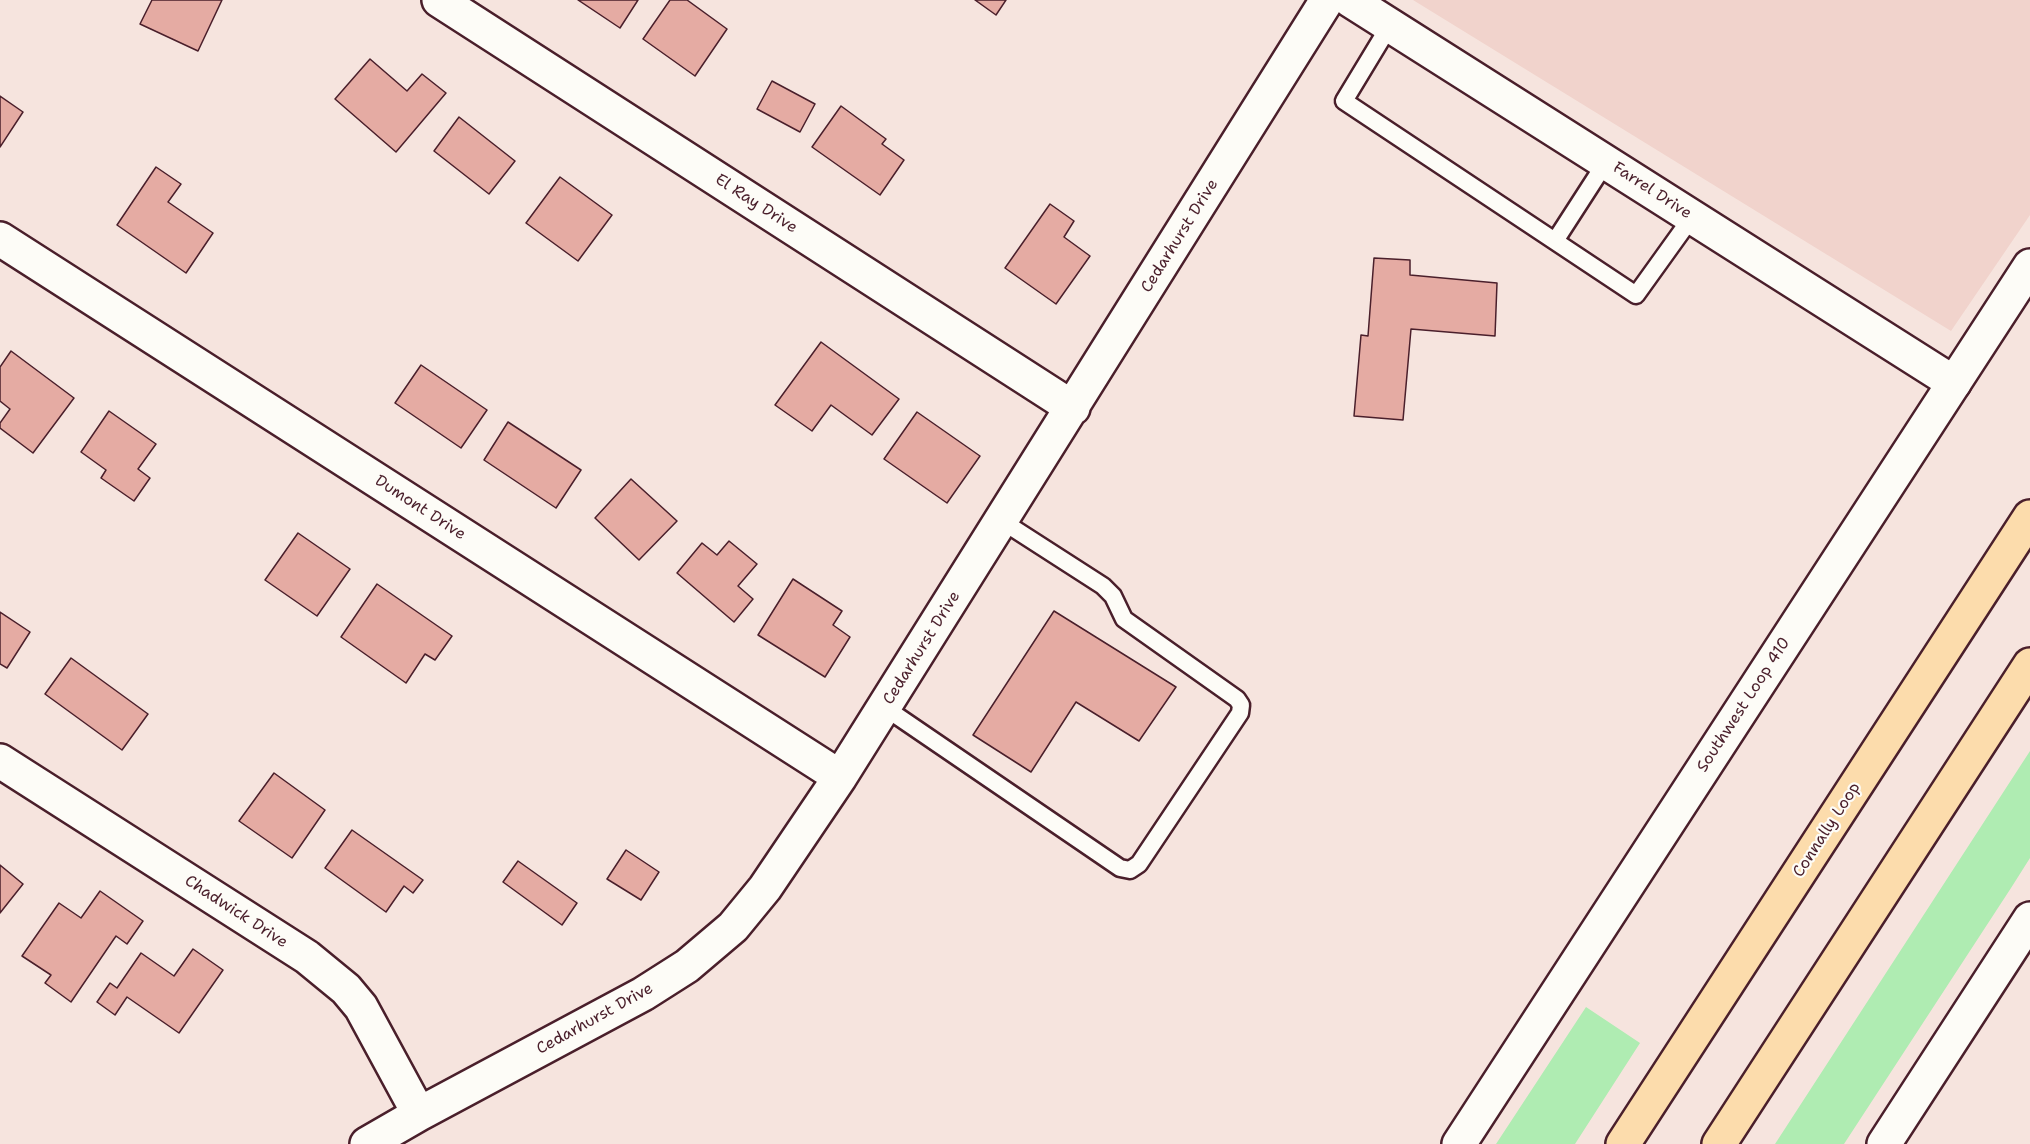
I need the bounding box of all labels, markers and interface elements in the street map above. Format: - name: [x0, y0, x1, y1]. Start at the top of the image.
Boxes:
- street label: Farrel Drive: [1609, 158, 1695, 224]
- street label: El Ray Drive: [711, 170, 801, 238]
- street label: Cedarhurst Drive: [1137, 176, 1223, 296]
- street label: Dumont Drive: [371, 471, 469, 545]
- street label: Cedarhurst Drive: [879, 588, 965, 708]
- street label: Southwest Loop 410: [1693, 634, 1795, 776]
- street label: Connally Loop: [1789, 779, 1865, 881]
- street label: Chadwick Drive: [181, 872, 291, 952]
- street label: Cedarhurst Drive: [533, 979, 657, 1059]

